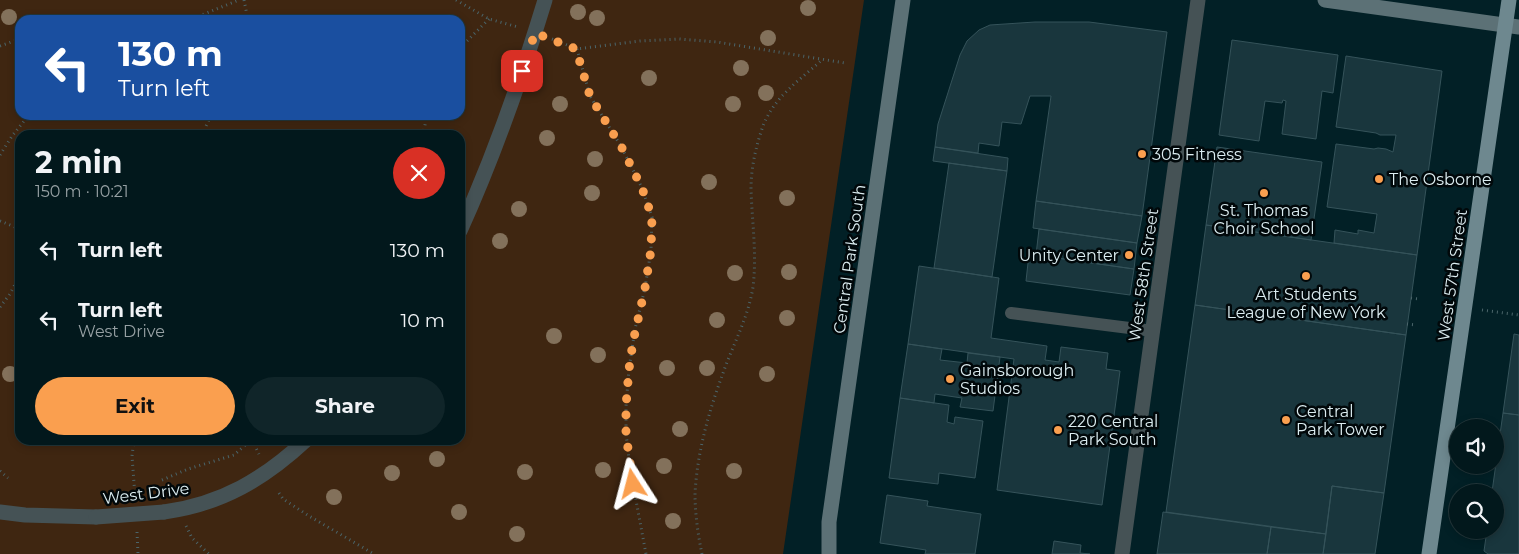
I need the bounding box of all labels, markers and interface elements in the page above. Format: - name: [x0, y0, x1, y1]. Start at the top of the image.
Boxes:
- text: 130 m: [118, 32, 223, 75]
- icon: left: [35, 35, 100, 100]
- pin: [501, 50, 543, 92]
- icon: arrive: [508, 57, 536, 85]
- text: Turn left: [118, 75, 210, 102]
- text: 2 min: [35, 144, 122, 181]
- place label: 305 Fitness: [1152, 145, 1242, 164]
- button: close: [393, 147, 445, 199]
- marker: 305 Fitness: [1136, 148, 1148, 160]
- place label: The Osborne: [1389, 170, 1492, 189]
- marker: The Osborne: [1373, 173, 1385, 185]
- text: 150 m · 10:21: [35, 182, 129, 201]
- street label: Central Park South: [830, 183, 869, 335]
- marker: St. Thomas Choir School: [1258, 187, 1270, 199]
- place label: St. Thomas Choir School: [1213, 201, 1315, 238]
- street label: West 58th Street: [1125, 207, 1162, 343]
- street label: West 57th Street: [1434, 207, 1471, 342]
- icon: left: [35, 236, 63, 264]
- text: Turn left: [78, 239, 163, 262]
- text: 130 m: [390, 239, 445, 262]
- place label: Unity Center: [1019, 246, 1119, 265]
- marker: Unity Center: [1123, 249, 1135, 261]
- marker: Art Students League of New York: [1300, 270, 1312, 282]
- place label: Art Students League of New York: [1226, 285, 1386, 322]
- text: Turn left: [78, 299, 163, 322]
- icon: left: [35, 306, 63, 334]
- text: 10 m: [400, 309, 445, 332]
- text: West Drive: [78, 322, 165, 341]
- place label: Gainsborough Studios: [960, 361, 1074, 398]
- marker: Gainsborough Studios: [944, 373, 956, 385]
- button: Exit: [35, 377, 235, 435]
- button: Share: [245, 377, 445, 435]
- place label: Central Park Tower: [1296, 402, 1385, 439]
- place label: 220 Central Park South: [1068, 412, 1158, 449]
- marker: Central Park Tower: [1280, 414, 1292, 426]
- map controls: [1449, 419, 1504, 539]
- button: sound: [1449, 419, 1504, 474]
- marker: 220 Central Park South: [1052, 424, 1064, 436]
- position arrow: [606, 457, 658, 509]
- street label: West Drive: [102, 479, 190, 508]
- button: search: [1449, 484, 1504, 539]

